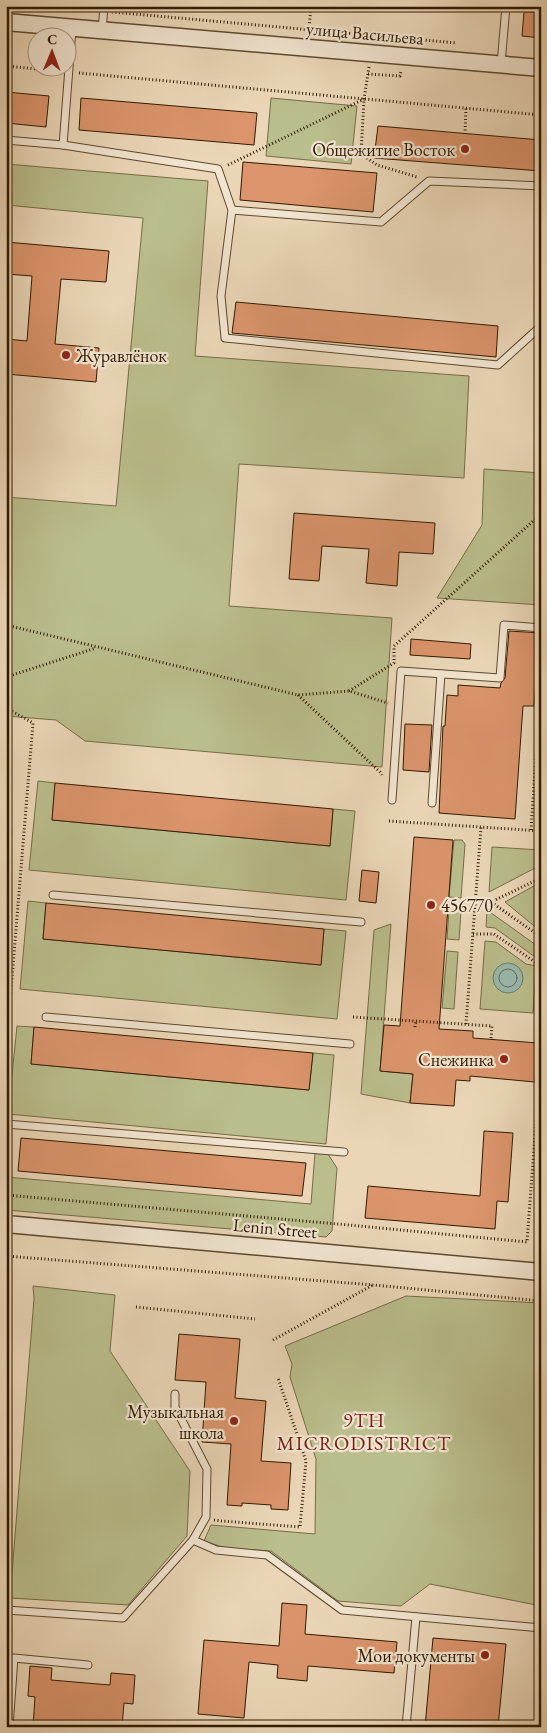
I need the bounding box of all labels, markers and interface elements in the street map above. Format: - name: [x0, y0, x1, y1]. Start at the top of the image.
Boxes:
- street label: улица Васильева: [305, 16, 425, 50]
- north arrow: [28, 28, 78, 78]
- text: С: [47, 30, 57, 48]
- place label: Общежитие Восток: [312, 138, 455, 161]
- marker: Общежитие Восток: [459, 143, 471, 155]
- place label: Журавлёнок: [75, 344, 167, 367]
- marker: Журавлёнок: [60, 349, 72, 361]
- place label: 456770: [441, 894, 493, 917]
- marker: 456770: [425, 899, 437, 911]
- place label: Снежинка: [418, 1048, 495, 1071]
- marker: Снежинка: [498, 1053, 510, 1065]
- street label: Lenin Street: [232, 1213, 318, 1243]
- place label: Музыкальная школа: [127, 1400, 225, 1444]
- district label: 9TH MICRODISTRICT: [277, 1407, 451, 1456]
- marker: Музыкальная школа: [228, 1415, 240, 1427]
- place label: Мои документы: [358, 1644, 475, 1667]
- marker: Мои документы: [479, 1649, 491, 1661]

